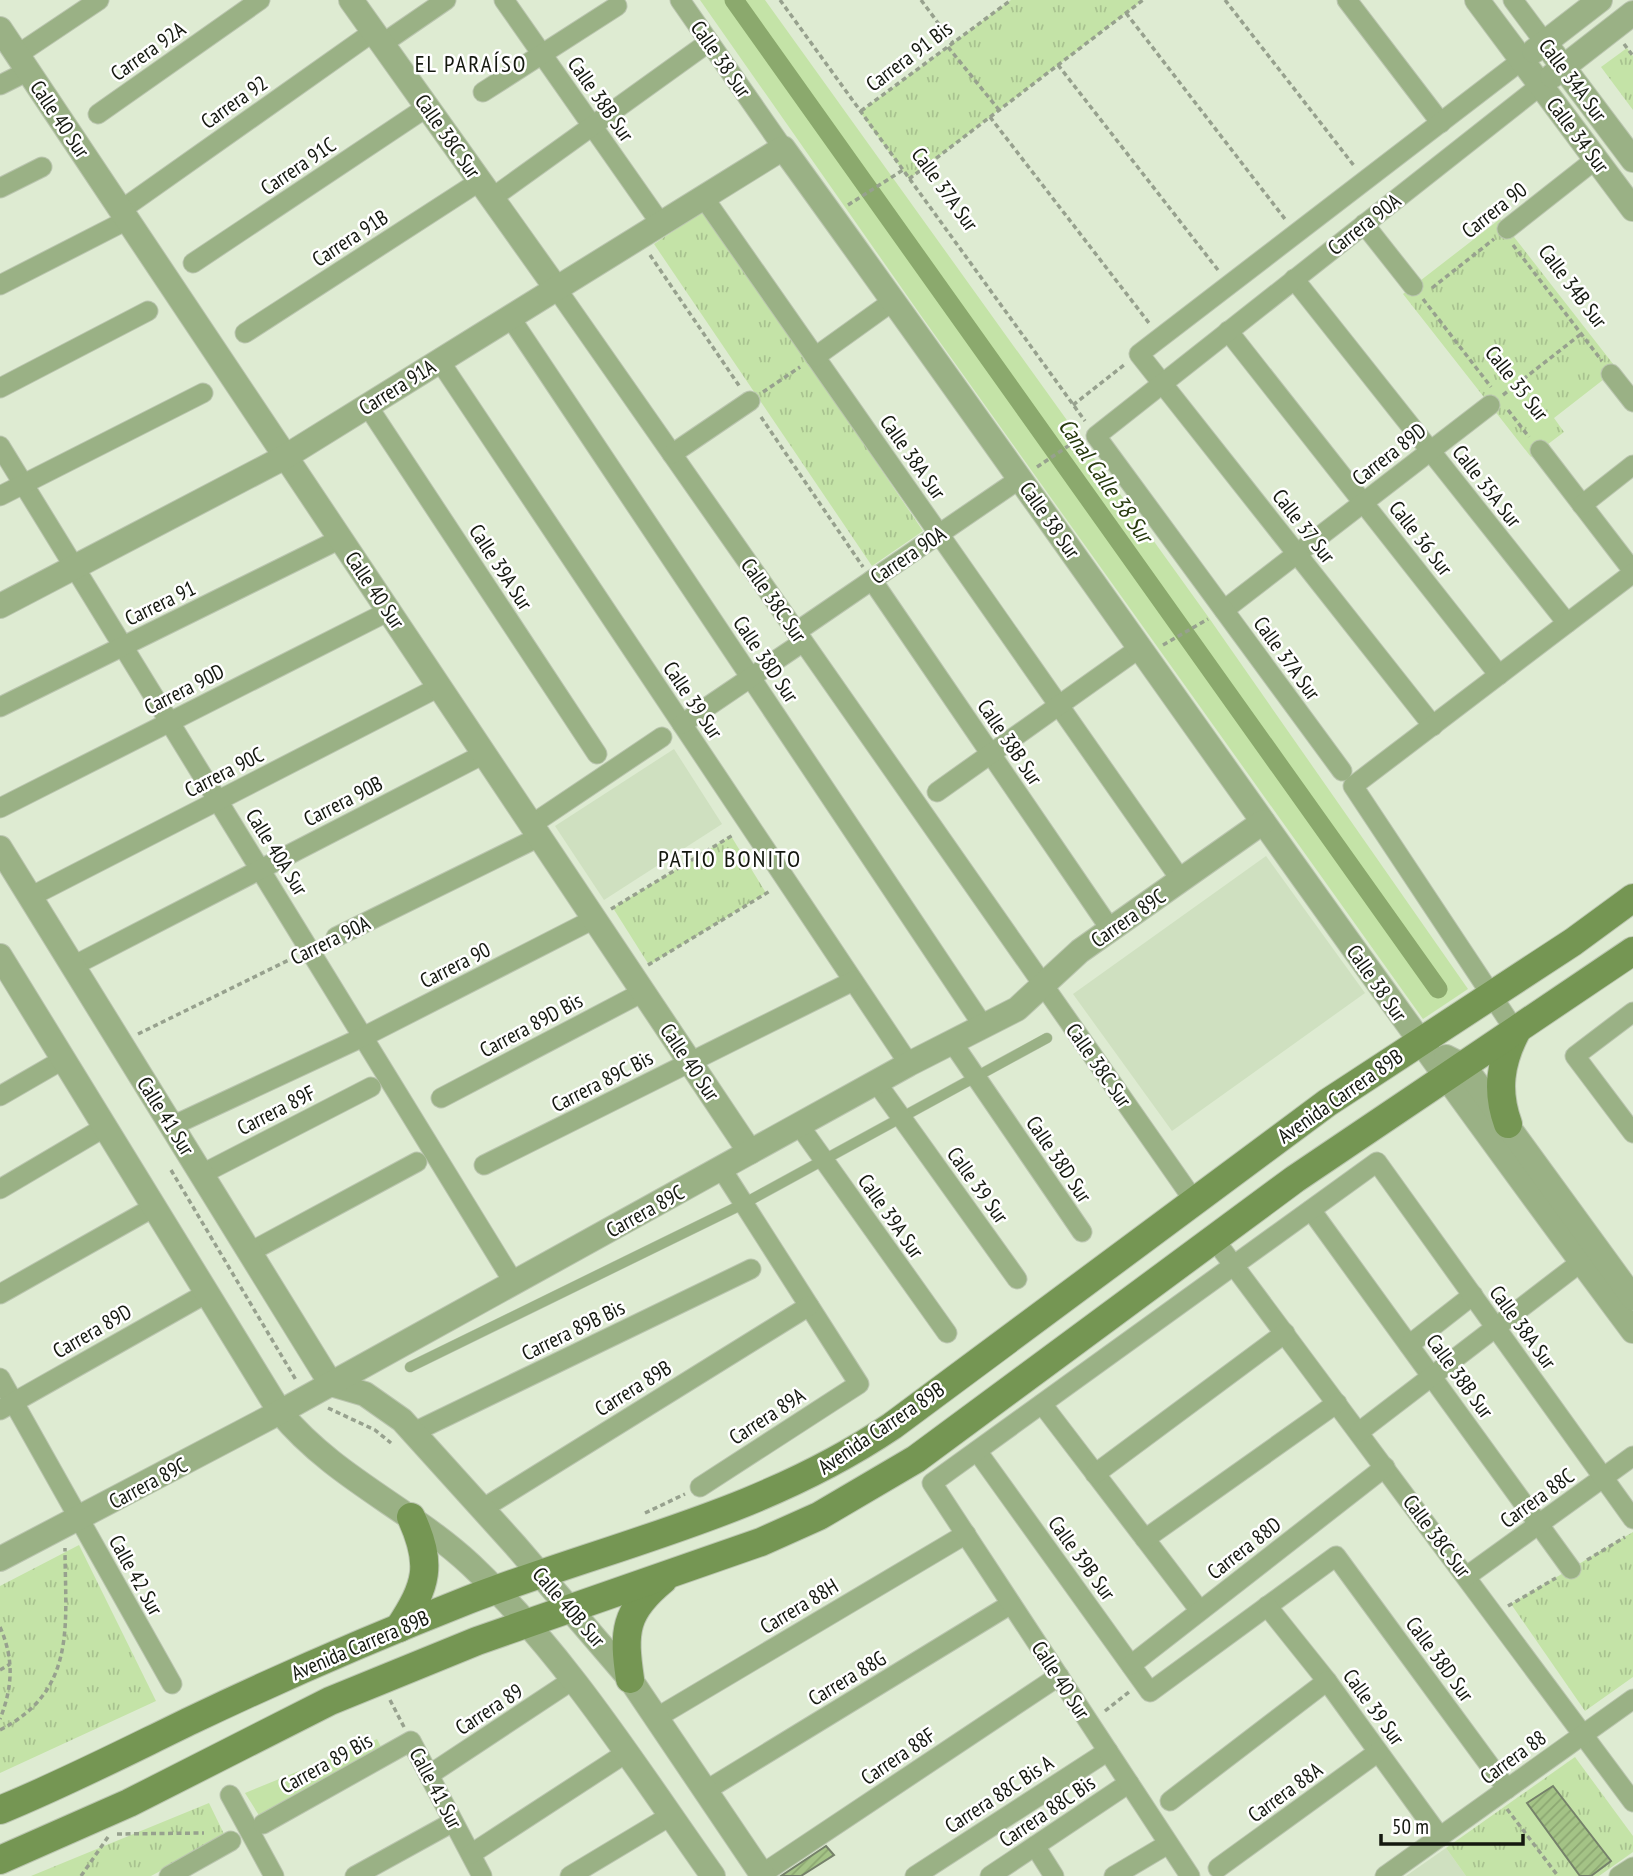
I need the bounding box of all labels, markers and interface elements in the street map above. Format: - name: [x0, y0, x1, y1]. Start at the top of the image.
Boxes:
- street label: Carrera 92A: [105, 15, 191, 87]
- street label: Calle 38 Sur: [685, 15, 757, 103]
- street label: Carrera 91 Bis: [860, 15, 958, 97]
- street label: Calle 34A Sur: [1533, 33, 1613, 127]
- district label: EL PARAÍSO: [415, 49, 527, 78]
- street label: Calle 38B Sur: [562, 51, 640, 147]
- street label: Carrera 92: [195, 69, 273, 135]
- street label: Calle 40 Sur: [24, 75, 96, 163]
- street label: Calle 38C Sur: [409, 89, 487, 184]
- street label: Calle 34 Sur: [1541, 92, 1615, 178]
- street label: Carrera 91C: [255, 131, 341, 201]
- street label: Calle 37A Sur: [906, 142, 984, 236]
- street label: Carrera 90: [1456, 176, 1532, 244]
- street label: Carrera 90A: [1322, 187, 1406, 261]
- street label: Carrera 91B: [307, 203, 393, 273]
- street label: Calle 34B Sur: [1533, 239, 1613, 333]
- street label: Calle 35 Sur: [1479, 340, 1555, 426]
- street label: Carrera 91A: [354, 353, 440, 421]
- street label: Calle 38A Sur: [874, 409, 952, 505]
- water label: Canal Calle 38 Sur: [1052, 412, 1162, 551]
- street label: Carrera 89D: [1347, 417, 1431, 491]
- street label: Calle 35A Sur: [1446, 439, 1528, 533]
- street label: Calle 38 Sur: [1014, 476, 1086, 564]
- street label: Calle 37 Sur: [1267, 483, 1342, 569]
- street label: Calle 36 Sur: [1383, 495, 1459, 581]
- street label: Calle 39A Sur: [463, 519, 539, 615]
- street label: Carrera 90A: [865, 520, 951, 590]
- street label: Calle 40 Sur: [339, 546, 411, 634]
- street label: Calle 38C Sur: [735, 553, 813, 648]
- street label: Carrera 91: [120, 574, 200, 632]
- street label: Calle 38D Sur: [727, 610, 805, 708]
- street label: Calle 37A Sur: [1248, 611, 1326, 705]
- street label: Calle 39 Sur: [657, 656, 729, 744]
- street label: Carrera 90D: [139, 657, 229, 721]
- street label: Calle 38B Sur: [971, 694, 1049, 790]
- street label: Carrera 90C: [180, 740, 268, 803]
- street label: Carrera 90B: [299, 770, 387, 832]
- street label: Calle 40A Sur: [240, 804, 314, 901]
- district label: PATIO BONITO: [658, 843, 802, 874]
- street label: Carrera 89C: [1085, 882, 1171, 953]
- street label: Carrera 90A: [286, 909, 374, 971]
- street label: Carrera 90: [415, 936, 495, 994]
- street label: Calle 38 Sur: [1341, 939, 1413, 1027]
- street label: Carrera 89D Bis: [475, 987, 587, 1063]
- street label: Calle 40 Sur: [654, 1018, 726, 1106]
- street label: Calle 38C Sur: [1060, 1018, 1138, 1113]
- street label: Avenida Carrera 89B: [1272, 1043, 1408, 1149]
- street label: Carrera 89C Bis: [547, 1044, 657, 1118]
- street label: Calle 41 Sur: [131, 1072, 201, 1161]
- street label: Carrera 89F: [232, 1079, 320, 1141]
- street label: Calle 38D Sur: [1020, 1110, 1098, 1208]
- street label: Calle 39 Sur: [941, 1142, 1015, 1229]
- street label: Calle 39A Sur: [852, 1168, 930, 1264]
- street label: Carrera 89C: [601, 1178, 689, 1243]
- street label: Calle 38A Sur: [1484, 1280, 1563, 1374]
- street label: Carrera 89B Bis: [517, 1293, 629, 1367]
- street label: Carrera 89D: [48, 1298, 136, 1364]
- street label: Calle 38B Sur: [1420, 1329, 1500, 1424]
- street label: Carrera 89B: [590, 1354, 676, 1422]
- street label: Avenida Carrera 89B: [812, 1376, 950, 1480]
- street label: Carrera 89A: [724, 1381, 810, 1451]
- street label: Carrera 89C: [104, 1451, 192, 1515]
- street label: Carrera 88C: [1495, 1462, 1580, 1534]
- street label: Calle 38C Sur: [1397, 1489, 1477, 1583]
- street label: Calle 39B Sur: [1042, 1511, 1122, 1606]
- street label: Carrera 88D: [1202, 1511, 1286, 1585]
- street label: Calle 42 Sur: [103, 1530, 169, 1620]
- street label: Calle 40B Sur: [527, 1561, 611, 1653]
- street label: Carrera 88H: [755, 1572, 843, 1640]
- street label: Avenida Carrera 89B: [287, 1604, 433, 1686]
- street label: Calle 38D Sur: [1400, 1611, 1480, 1707]
- street label: Calle 40 Sur: [1026, 1636, 1096, 1724]
- street label: Carrera 88G: [803, 1644, 891, 1712]
- street label: Calle 39 Sur: [1337, 1664, 1411, 1751]
- street label: Carrera 89: [450, 1677, 528, 1741]
- street label: Carrera 88F: [856, 1721, 940, 1791]
- street label: Carrera 88: [1475, 1724, 1551, 1790]
- street label: Carrera 89 Bis: [275, 1727, 377, 1799]
- street label: Calle 41 Sur: [403, 1743, 469, 1833]
- street label: Carrera 88C Bis A: [940, 1749, 1058, 1839]
- street label: Carrera 88A: [1243, 1756, 1328, 1828]
- street label: Carrera 88C Bis: [994, 1770, 1100, 1852]
- scale bar: [1381, 1802, 1523, 1846]
- text: 50 m: [1392, 1813, 1429, 1840]

